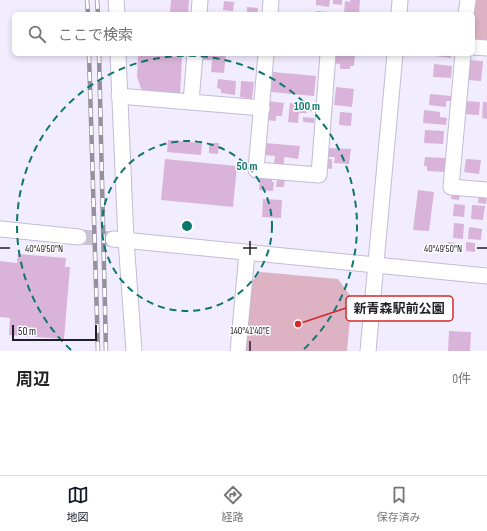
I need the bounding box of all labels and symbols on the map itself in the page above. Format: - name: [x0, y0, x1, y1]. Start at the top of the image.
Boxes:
- text: 100 m: [294, 99, 320, 114]
- text: 50 m: [237, 159, 257, 174]
- centre of rings: [180, 219, 194, 233]
- text: 40°49'50"N: [25, 243, 63, 255]
- text: 40°49'50"N: [424, 243, 462, 255]
- callout: 新青森駅前公園: [346, 296, 453, 321]
- text: 新青森駅前公園: [353, 301, 445, 317]
- scale bar: [12, 323, 97, 342]
- text: 140°41'40"E: [230, 325, 270, 337]

